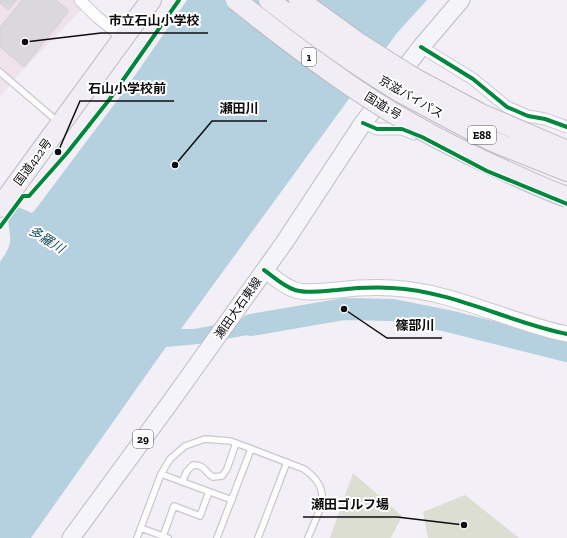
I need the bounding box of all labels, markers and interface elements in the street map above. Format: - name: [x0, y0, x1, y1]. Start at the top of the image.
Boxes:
- callout: 市立石山小学校: [101, 8, 208, 33]
- text: 市立石山小学校: [108, 13, 200, 28]
- road number: 1: [302, 48, 316, 66]
- street label: 京滋バイパス: [376, 73, 446, 121]
- callout: 石山小学校前: [80, 76, 174, 101]
- text: 石山小学校前: [88, 81, 166, 96]
- street label: 国道1号: [362, 90, 404, 122]
- callout: 瀬田川: [212, 96, 267, 121]
- text: 瀬田川: [219, 101, 259, 116]
- road number: E88: [468, 126, 496, 144]
- street label: 国道422号: [11, 136, 55, 188]
- water label: 多羅川: [26, 223, 69, 257]
- street label: 瀬田大石東線: [212, 274, 264, 342]
- callout: 篠部川: [387, 313, 442, 338]
- text: 篠部川: [395, 318, 435, 333]
- road number: 29: [133, 430, 153, 448]
- callout: 瀬田ゴルフ場: [303, 492, 397, 517]
- text: 瀬田ゴルフ場: [311, 497, 389, 512]

